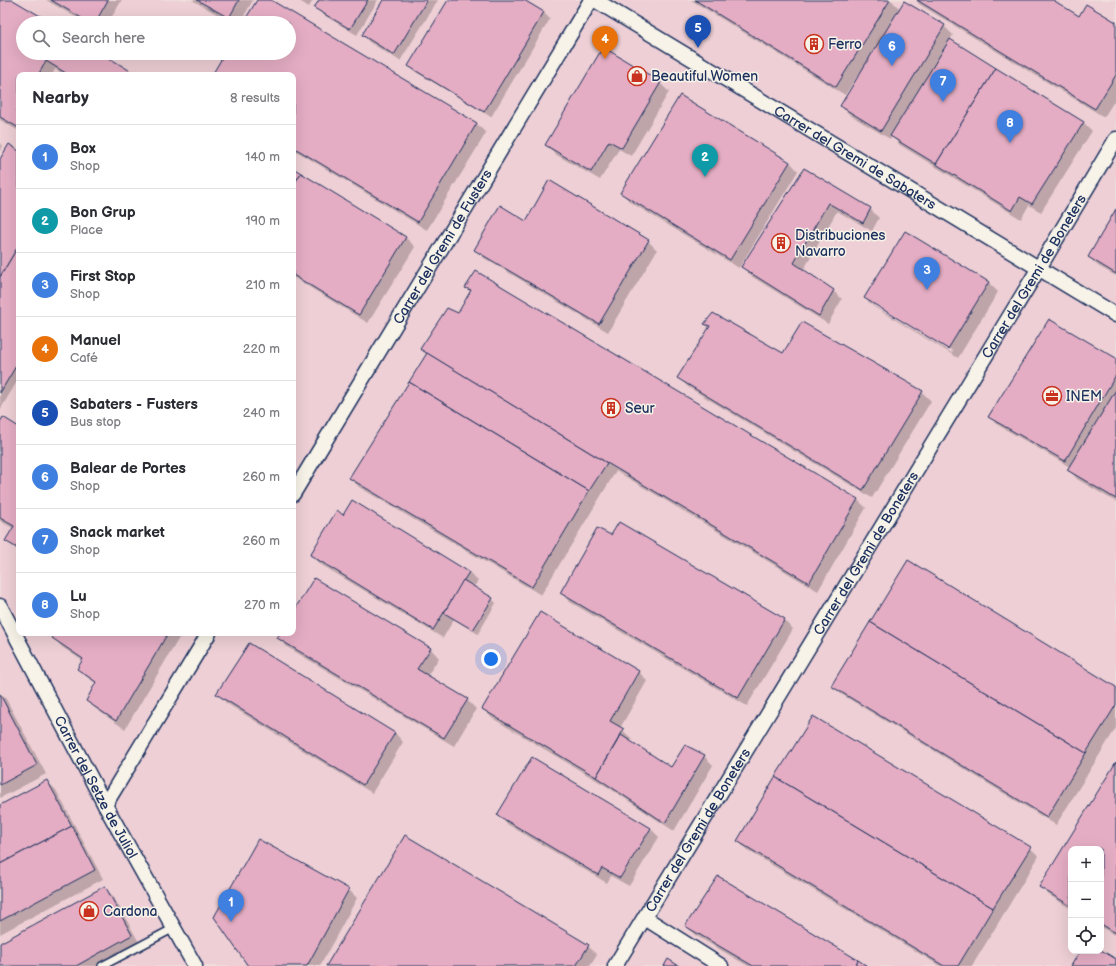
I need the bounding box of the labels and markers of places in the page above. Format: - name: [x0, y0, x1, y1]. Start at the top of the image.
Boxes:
- pin: 5: [685, 15, 711, 48]
- pin: 4: [592, 26, 618, 59]
- building icon: Ferro: [803, 33, 825, 55]
- pin: 6: [879, 33, 905, 66]
- place label: Ferro: [828, 36, 862, 53]
- shop icon: Beautiful Women: [626, 65, 648, 87]
- place label: Beautiful Women: [651, 68, 758, 85]
- pin: 7: [930, 69, 956, 102]
- pin: 8: [997, 110, 1023, 143]
- pin: 2: [692, 144, 718, 177]
- place label: Distribuciones Navarro: [795, 227, 885, 260]
- building icon: Distribuciones Navarro: [770, 232, 792, 254]
- pin: 3: [914, 257, 940, 290]
- office icon: INEM: [1041, 385, 1063, 407]
- place label: INEM: [1066, 388, 1102, 405]
- building icon: Seur: [600, 397, 622, 419]
- place label: Seur: [625, 400, 656, 417]
- pin: 1: [218, 889, 244, 922]
- shop icon: Cardona: [78, 900, 100, 922]
- place label: Cardona: [103, 903, 158, 920]

